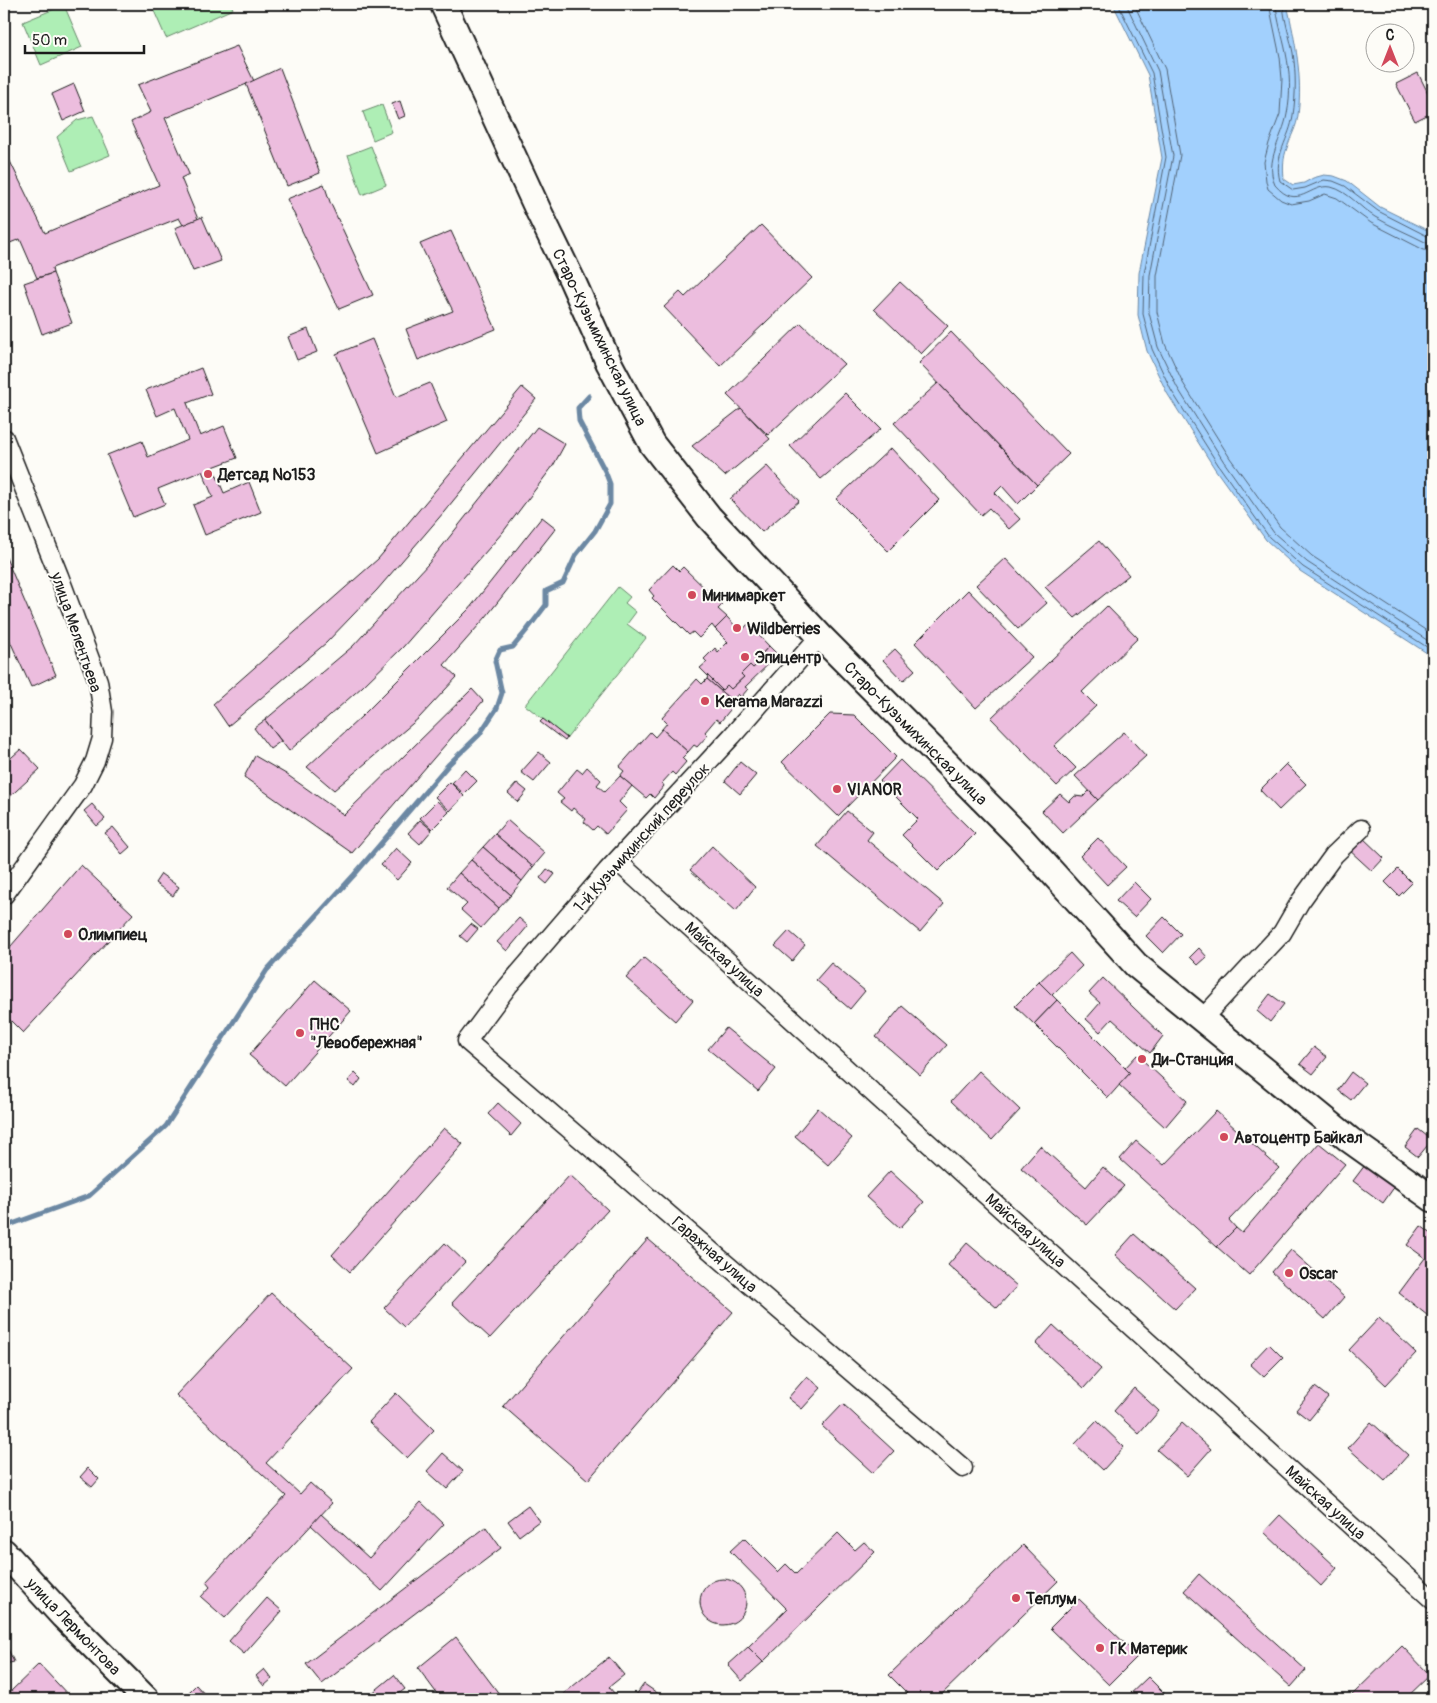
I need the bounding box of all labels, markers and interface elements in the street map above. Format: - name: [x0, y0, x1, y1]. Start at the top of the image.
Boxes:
- scale bar: [25, 22, 144, 54]
- north arrow: [1364, 22, 1414, 72]
- text: С: [1386, 27, 1395, 44]
- text: 50 m: [32, 31, 67, 50]
- street label: Старо-Кузьмихинская улица: [547, 245, 651, 429]
- place label: Детсад №153: [217, 465, 315, 485]
- marker: Детсад №153: [202, 468, 214, 480]
- street label: улица Мелентьева: [46, 569, 106, 695]
- place label: Минимаркет: [702, 586, 786, 606]
- marker: Минимаркет: [686, 589, 698, 601]
- place label: Wildberries: [747, 619, 821, 639]
- marker: Wildberries: [731, 622, 743, 634]
- place label: Эпицентр: [755, 648, 822, 668]
- marker: Эпицентр: [739, 651, 751, 663]
- street label: Старо-Кузьмихинская улица: [839, 658, 991, 810]
- place label: Kerama Marazzi: [715, 692, 823, 712]
- marker: Kerama Marazzi: [699, 695, 711, 707]
- street label: 1-й Кузьмихинский переулок: [569, 759, 714, 917]
- place label: VIANOR: [847, 780, 902, 800]
- marker: VIANOR: [831, 783, 843, 795]
- street label: Майская улица: [680, 918, 768, 1002]
- place label: Олимпиец: [78, 925, 147, 945]
- marker: Олимпиец: [62, 928, 74, 940]
- place label: ПНС "Левобережная": [310, 1015, 423, 1053]
- marker: ПНС "Левобережная": [294, 1027, 306, 1039]
- place label: Ди-Станция: [1151, 1050, 1234, 1070]
- marker: Ди-Станция: [1136, 1053, 1148, 1065]
- place label: Автоцентр Байкал: [1234, 1128, 1363, 1148]
- marker: Автоцентр Байкал: [1218, 1131, 1230, 1143]
- street label: Майская улица: [981, 1189, 1070, 1272]
- street label: Гаражная улица: [668, 1212, 761, 1297]
- place label: Oscar: [1299, 1264, 1338, 1284]
- marker: Oscar: [1283, 1267, 1295, 1279]
- street label: Майская улица: [1281, 1461, 1370, 1544]
- street label: улица Лермонтова: [21, 1573, 125, 1679]
- place label: Теплум: [1025, 1589, 1077, 1609]
- marker: Теплум: [1010, 1592, 1022, 1604]
- place label: ГК Материк: [1110, 1639, 1188, 1659]
- marker: ГК Материк: [1094, 1642, 1106, 1654]

